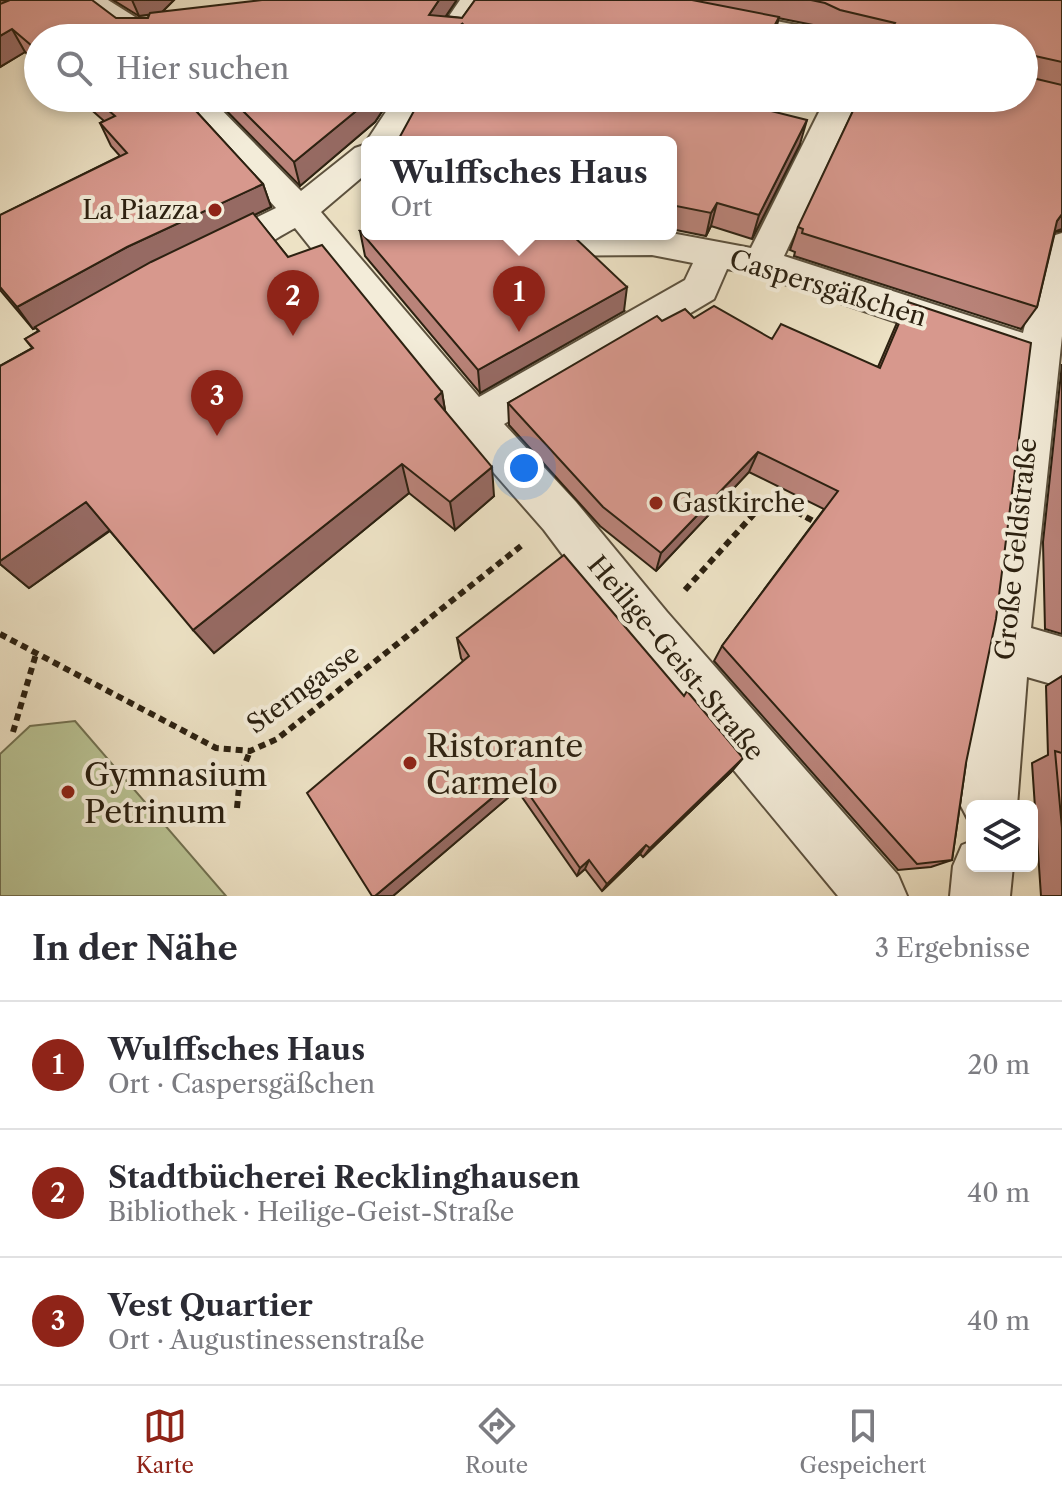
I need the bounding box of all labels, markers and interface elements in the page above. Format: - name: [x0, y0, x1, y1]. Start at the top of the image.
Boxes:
- search box: [24, 24, 1038, 112]
- icon: search: [52, 46, 96, 90]
- text: Hier suchen: [116, 50, 289, 87]
- popup: [361, 136, 677, 240]
- text: Wulffsches Haus: [390, 154, 648, 191]
- text: Ort: [390, 191, 432, 223]
- place label: La Piazza: [82, 194, 199, 226]
- marker: La Piazza: [206, 201, 224, 219]
- street label: Caspersgäßchen: [726, 243, 930, 333]
- pin: 1: [493, 266, 545, 332]
- pin: 2: [267, 270, 319, 336]
- pin: 3: [191, 370, 243, 436]
- street label: Große Geldstraße: [988, 436, 1044, 662]
- your location: [504, 448, 544, 488]
- place label: Gastkirche: [672, 487, 805, 519]
- marker: Gastkirche: [647, 494, 665, 512]
- street label: Heilige-Geist-Straße: [581, 549, 771, 767]
- street label: Sterngasse: [241, 638, 365, 740]
- place label: Ristorante Carmelo: [426, 726, 583, 802]
- marker: Ristorante Carmelo: [401, 754, 419, 772]
- place label: Gymnasium Petrinum: [84, 755, 268, 831]
- marker: Gymnasium Petrinum: [59, 783, 77, 801]
- map controls: [966, 800, 1038, 872]
- button: layers: [966, 800, 1038, 872]
- text: In der Nähe: [32, 927, 238, 969]
- text: 3 Ergebnisse: [875, 932, 1030, 964]
- text: Wulffsches Haus: [108, 1031, 365, 1068]
- text: 1: [52, 1049, 64, 1081]
- text: 20 m: [967, 1049, 1030, 1081]
- text: Ort · Caspersgäßchen: [108, 1068, 375, 1100]
- text: Stadtbücherei Recklinghausen: [108, 1159, 580, 1196]
- text: 2: [50, 1177, 66, 1209]
- text: 40 m: [967, 1177, 1030, 1209]
- text: Bibliothek · Heilige-Geist-Straße: [108, 1196, 514, 1228]
- text: Vest Quartier: [108, 1287, 313, 1324]
- text: 3: [51, 1305, 65, 1337]
- text: 40 m: [967, 1305, 1030, 1337]
- text: Ort · Augustinessenstraße: [108, 1324, 425, 1356]
- tab: Karte: [136, 1404, 194, 1479]
- tab: Route: [465, 1404, 528, 1479]
- tab: Gespeichert: [799, 1404, 926, 1479]

